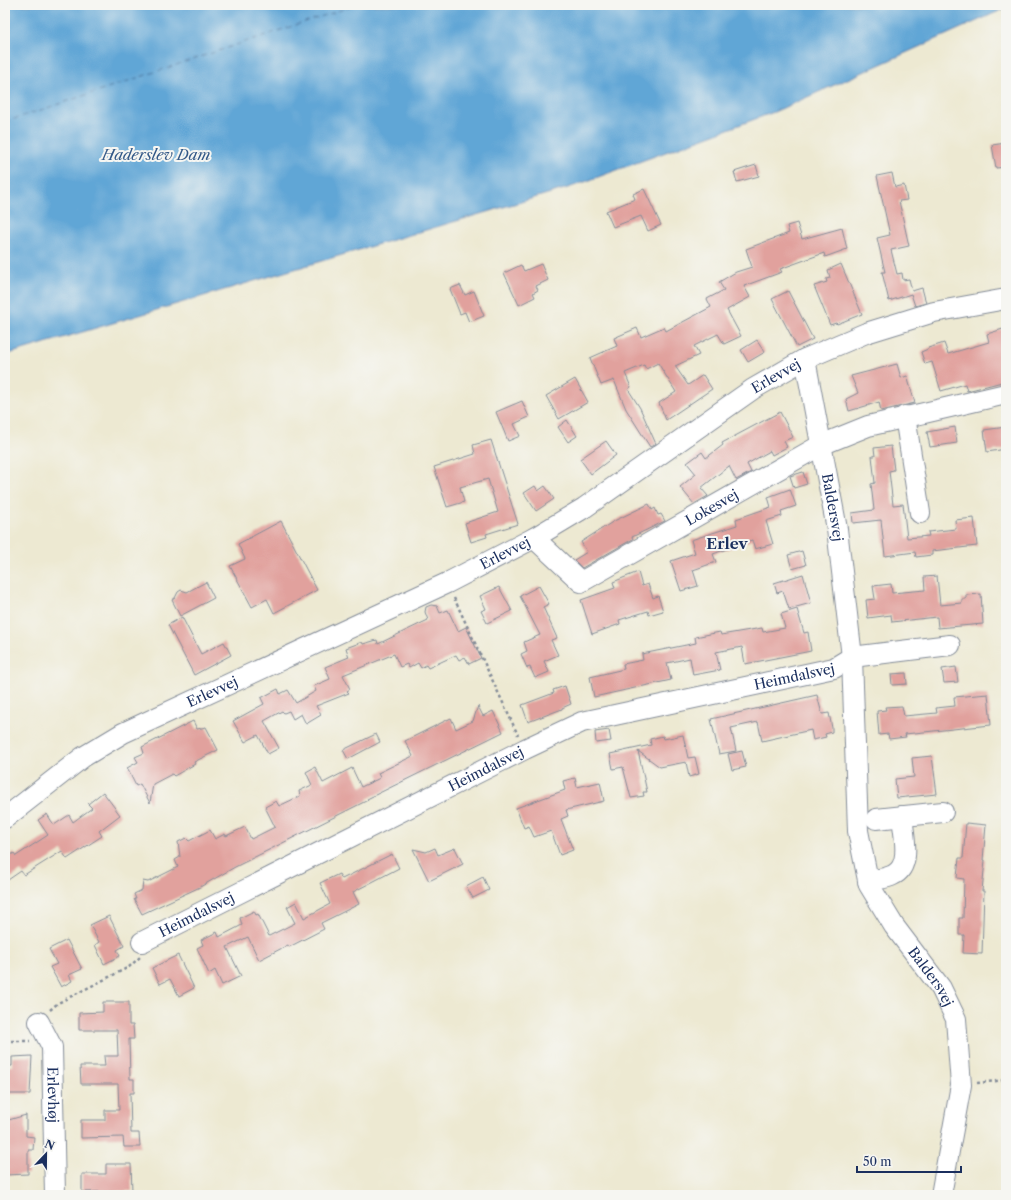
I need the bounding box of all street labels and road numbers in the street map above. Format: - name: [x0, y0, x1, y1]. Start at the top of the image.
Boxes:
- street label: Erlevvej: [748, 355, 804, 397]
- street label: Baldersvej: [818, 472, 847, 542]
- street label: Lokesvej: [682, 485, 742, 530]
- street label: Erlevvej: [477, 533, 533, 573]
- street label: Heimdalsvej: [752, 659, 836, 694]
- street label: Erlevvej: [184, 672, 240, 711]
- street label: Heimdalsvej: [445, 742, 526, 795]
- street label: Heimdalsvej: [156, 888, 237, 941]
- street label: Baldersvej: [904, 943, 958, 1009]
- street label: Erlevhøj: [43, 1066, 63, 1123]

